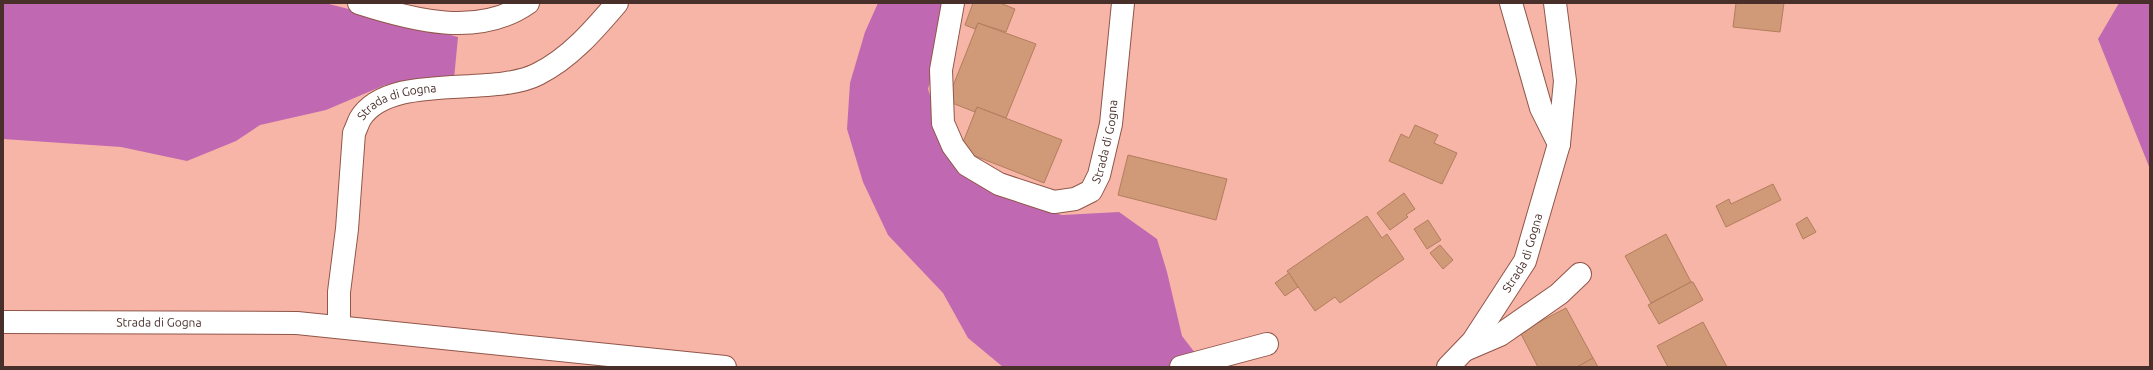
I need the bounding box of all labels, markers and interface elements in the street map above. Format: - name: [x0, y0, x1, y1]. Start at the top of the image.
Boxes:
- street label: Strada di Gogna: [354, 81, 437, 122]
- street label: Strada di Gogna: [1089, 99, 1119, 185]
- street label: Strada di Gogna: [1499, 212, 1544, 295]
- street label: Strada di Gogna: [116, 315, 202, 329]

